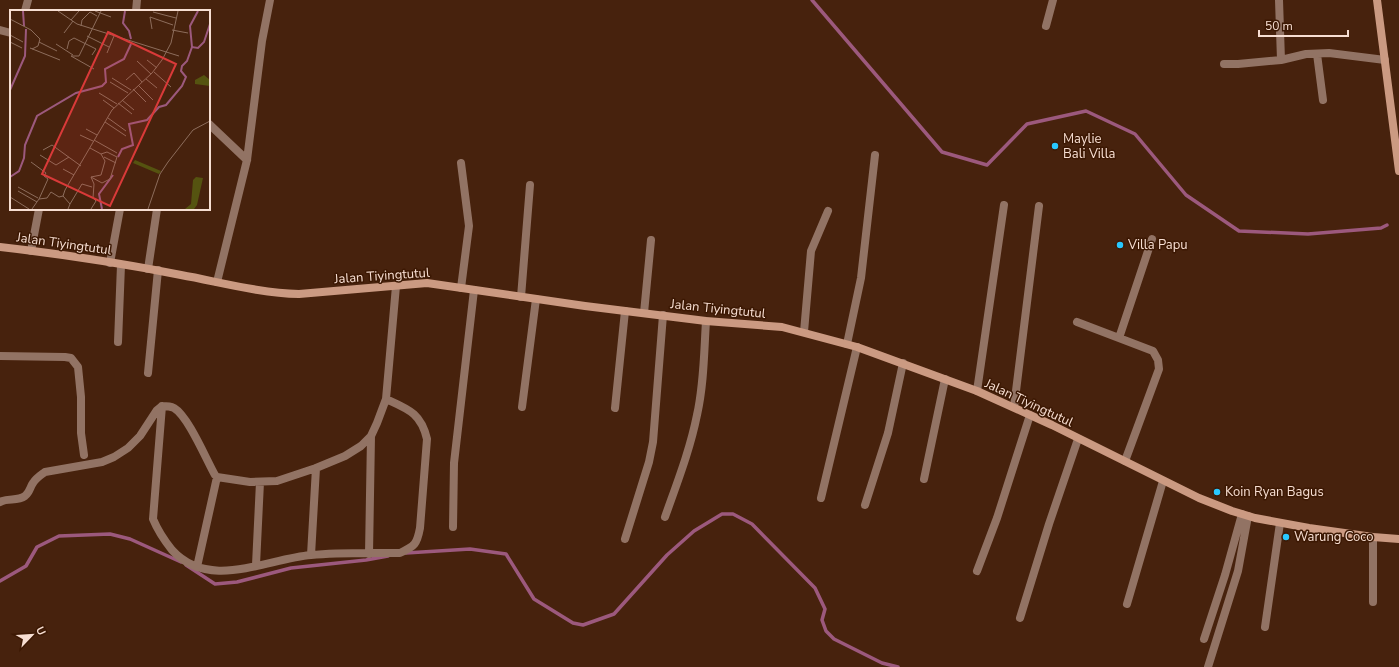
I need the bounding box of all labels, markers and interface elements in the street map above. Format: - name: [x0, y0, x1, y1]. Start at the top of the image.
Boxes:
- inset map: [10, 10, 210, 210]
- scale bar: [1259, 12, 1348, 38]
- text: 50 m: [1265, 18, 1293, 34]
- place label: Maylie Bali Villa: [1063, 130, 1115, 163]
- marker: Maylie Bali Villa: [1050, 141, 1060, 151]
- street label: Jalan Tiyingtutul: [14, 228, 113, 260]
- place label: Villa Papu: [1127, 236, 1188, 254]
- marker: Villa Papu: [1115, 240, 1125, 250]
- street label: Jalan Tiyingtutul: [333, 264, 430, 288]
- street label: Jalan Tiyingtutul: [668, 295, 767, 323]
- street label: Jalan Tiyingtutul: [981, 374, 1076, 431]
- place label: Koin Ryan Bagus: [1225, 483, 1324, 501]
- marker: Koin Ryan Bagus: [1212, 487, 1222, 497]
- place label: Warung Coco: [1294, 528, 1373, 546]
- marker: Warung Coco: [1281, 532, 1291, 542]
- north arrow: [12, 615, 52, 655]
- text: U: [32, 624, 49, 638]

